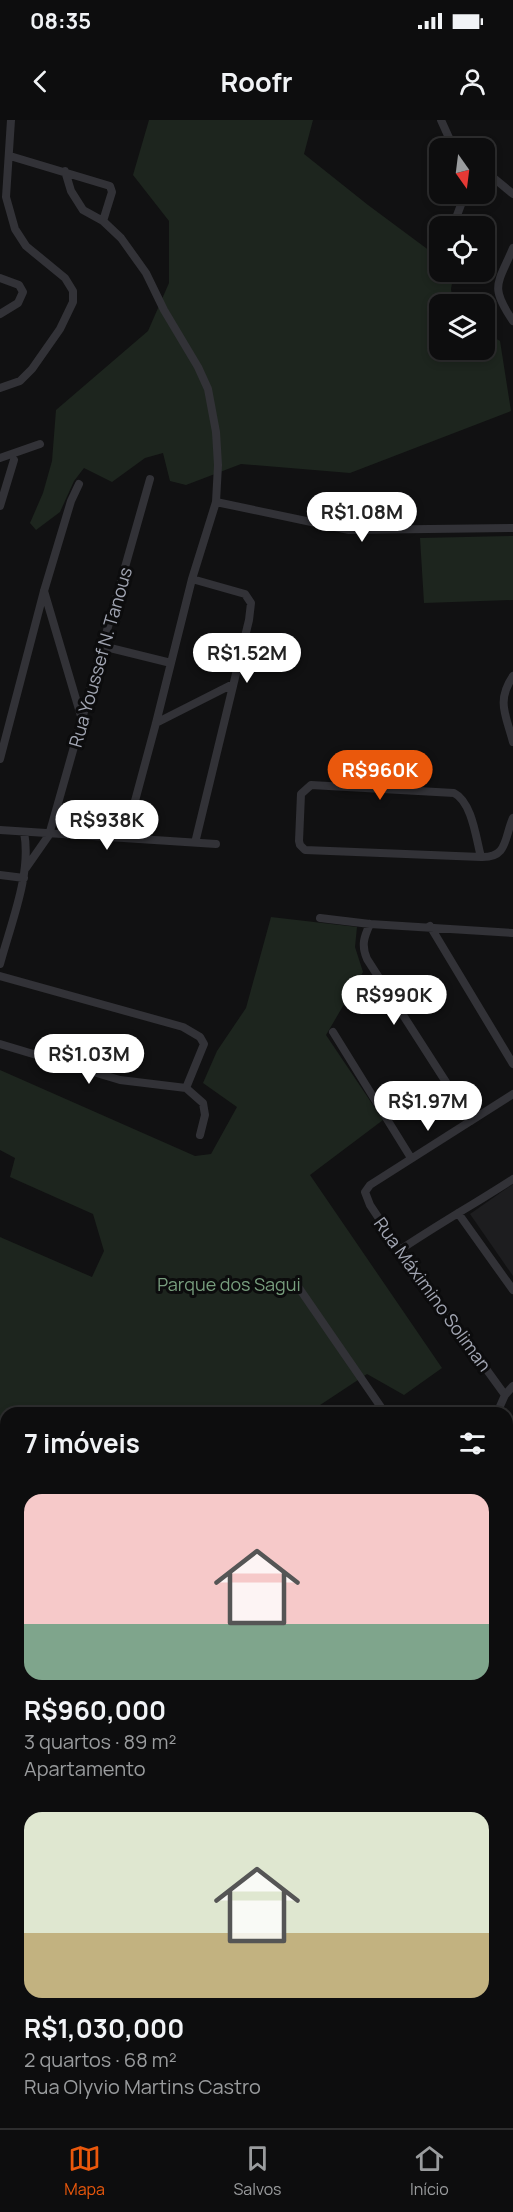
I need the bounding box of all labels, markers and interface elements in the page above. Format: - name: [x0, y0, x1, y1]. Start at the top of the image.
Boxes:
- text: 08:35: [30, 6, 91, 36]
- text: Roofr: [220, 63, 293, 100]
- icon: back: [24, 65, 57, 98]
- icon: person: [456, 65, 489, 98]
- north arrow: [429, 138, 495, 204]
- map controls: [429, 138, 495, 360]
- button: locate: [429, 216, 495, 282]
- button: layers: [429, 294, 495, 360]
- pin: R$1.08M: [307, 492, 417, 543]
- text: R$1.08M: [321, 498, 403, 525]
- street label: Rua Youssef N. Tanous: [63, 564, 137, 750]
- pin: R$1.52M: [192, 633, 302, 684]
- text: R$1.52M: [207, 639, 287, 666]
- pin: R$960K: [331, 750, 429, 801]
- text: R$960K: [342, 756, 418, 783]
- pin: R$938K: [58, 800, 156, 851]
- text: R$938K: [69, 806, 145, 833]
- pin: R$990K: [345, 975, 443, 1026]
- text: R$990K: [356, 981, 432, 1008]
- pin: R$1.03M: [34, 1034, 144, 1085]
- text: R$1.03M: [48, 1040, 130, 1067]
- pin: R$1.97M: [373, 1081, 483, 1132]
- text: R$1.97M: [388, 1087, 468, 1114]
- street label: Rua Máximino Soliman: [369, 1212, 497, 1376]
- park label: Parque dos Sagui: [157, 1272, 301, 1296]
- text: 7 imóveis: [24, 1425, 140, 1461]
- icon: filters: [456, 1427, 489, 1460]
- icon: home: [203, 1533, 311, 1641]
- text: R$960,000: [24, 1692, 166, 1728]
- text: 3 quartos · 89 m²: [24, 1728, 176, 1755]
- text: Apartamento: [24, 1755, 146, 1782]
- icon: home: [203, 1851, 311, 1959]
- text: R$1,030,000: [24, 2010, 184, 2046]
- text: 2 quartos · 68 m²: [24, 2046, 177, 2073]
- text: Rua Olyvio Martins Castro: [24, 2073, 261, 2100]
- tab: Mapa: [64, 2142, 105, 2200]
- tab: Salvos: [233, 2142, 282, 2200]
- tab: Início: [410, 2142, 449, 2200]

